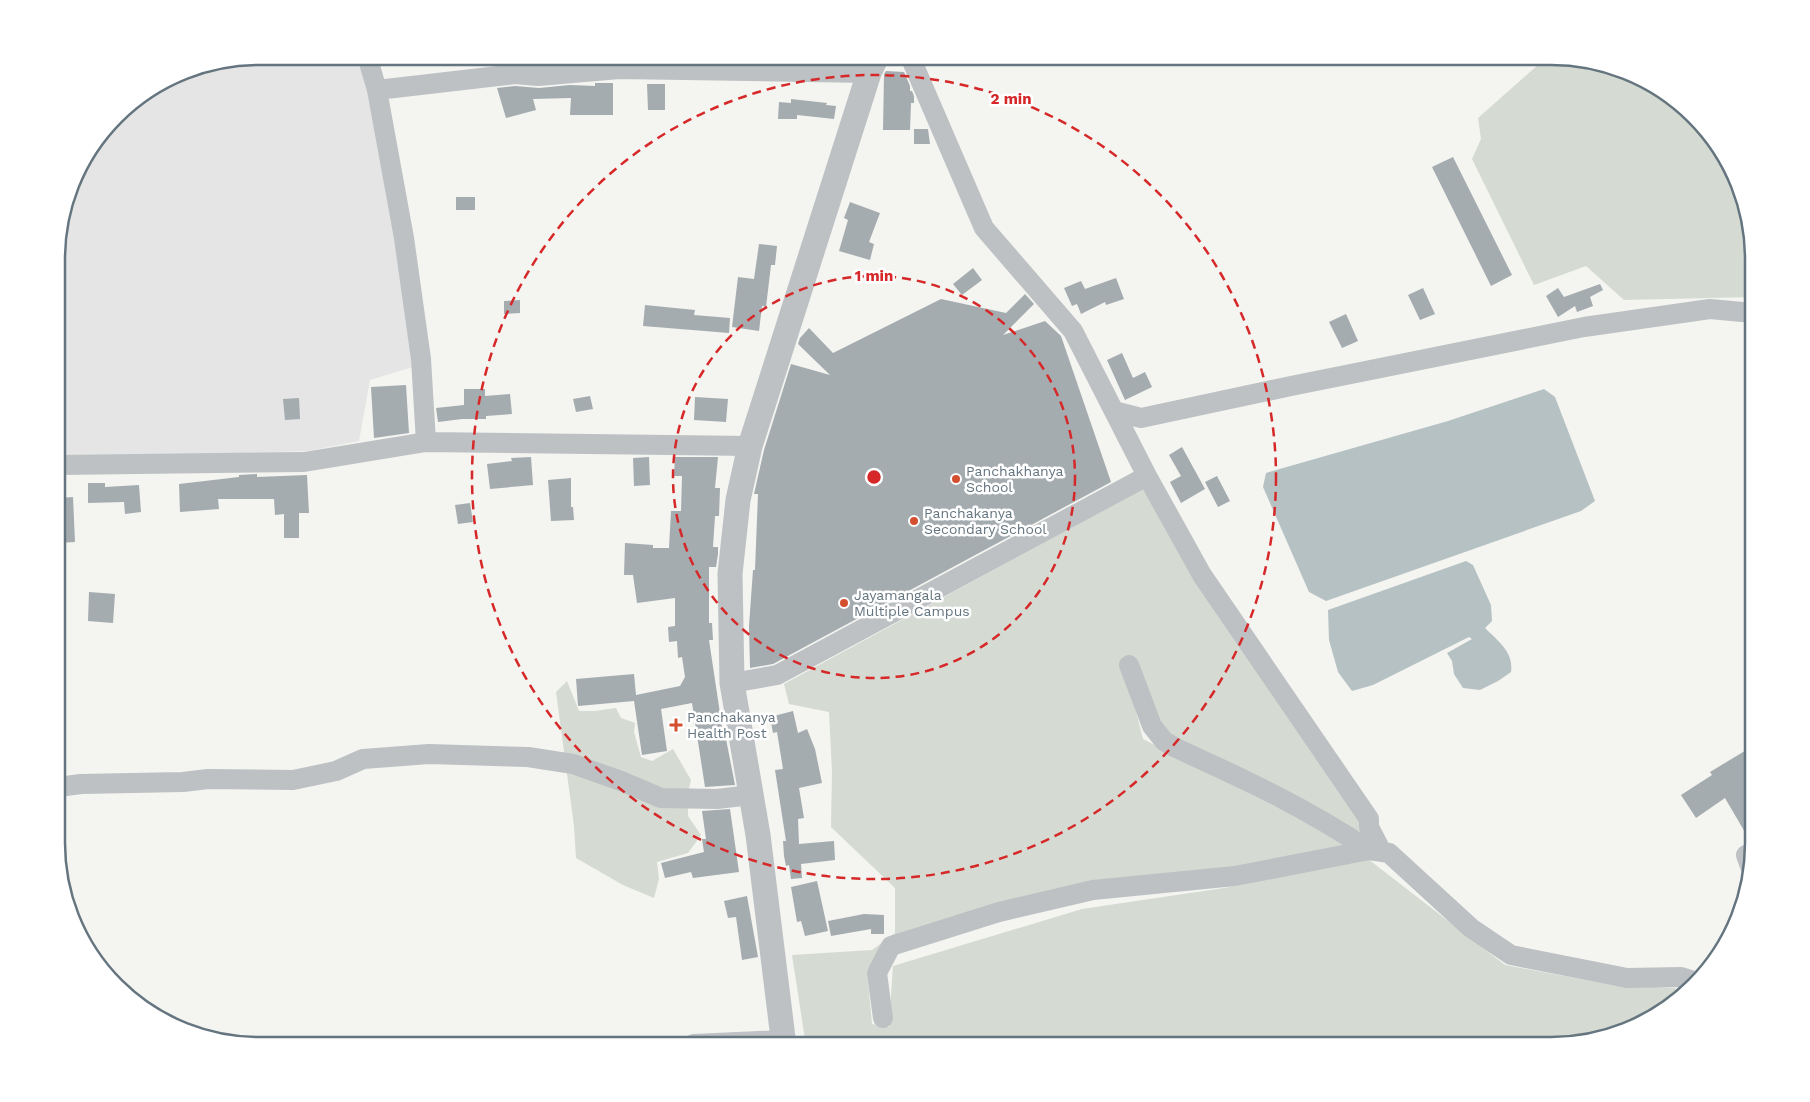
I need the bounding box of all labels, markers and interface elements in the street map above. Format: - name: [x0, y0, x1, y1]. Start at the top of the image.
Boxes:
- text: 2 min: [990, 90, 1032, 108]
- text: 1 min: [855, 267, 893, 285]
- place label: Panchakhanya School: [966, 463, 1064, 495]
- centre of rings: [865, 468, 883, 486]
- marker: Panchakhanya School: [950, 473, 962, 485]
- place label: Panchakanya Secondary School: [924, 505, 1047, 537]
- marker: Panchakanya Secondary School: [908, 515, 920, 527]
- place label: Jayamangala Multiple Campus: [854, 587, 970, 619]
- marker: Jayamangala Multiple Campus: [838, 597, 850, 609]
- place label: Panchakanya Health Post: [687, 709, 776, 741]
- marker: Panchakanya Health Post: [669, 718, 683, 732]

